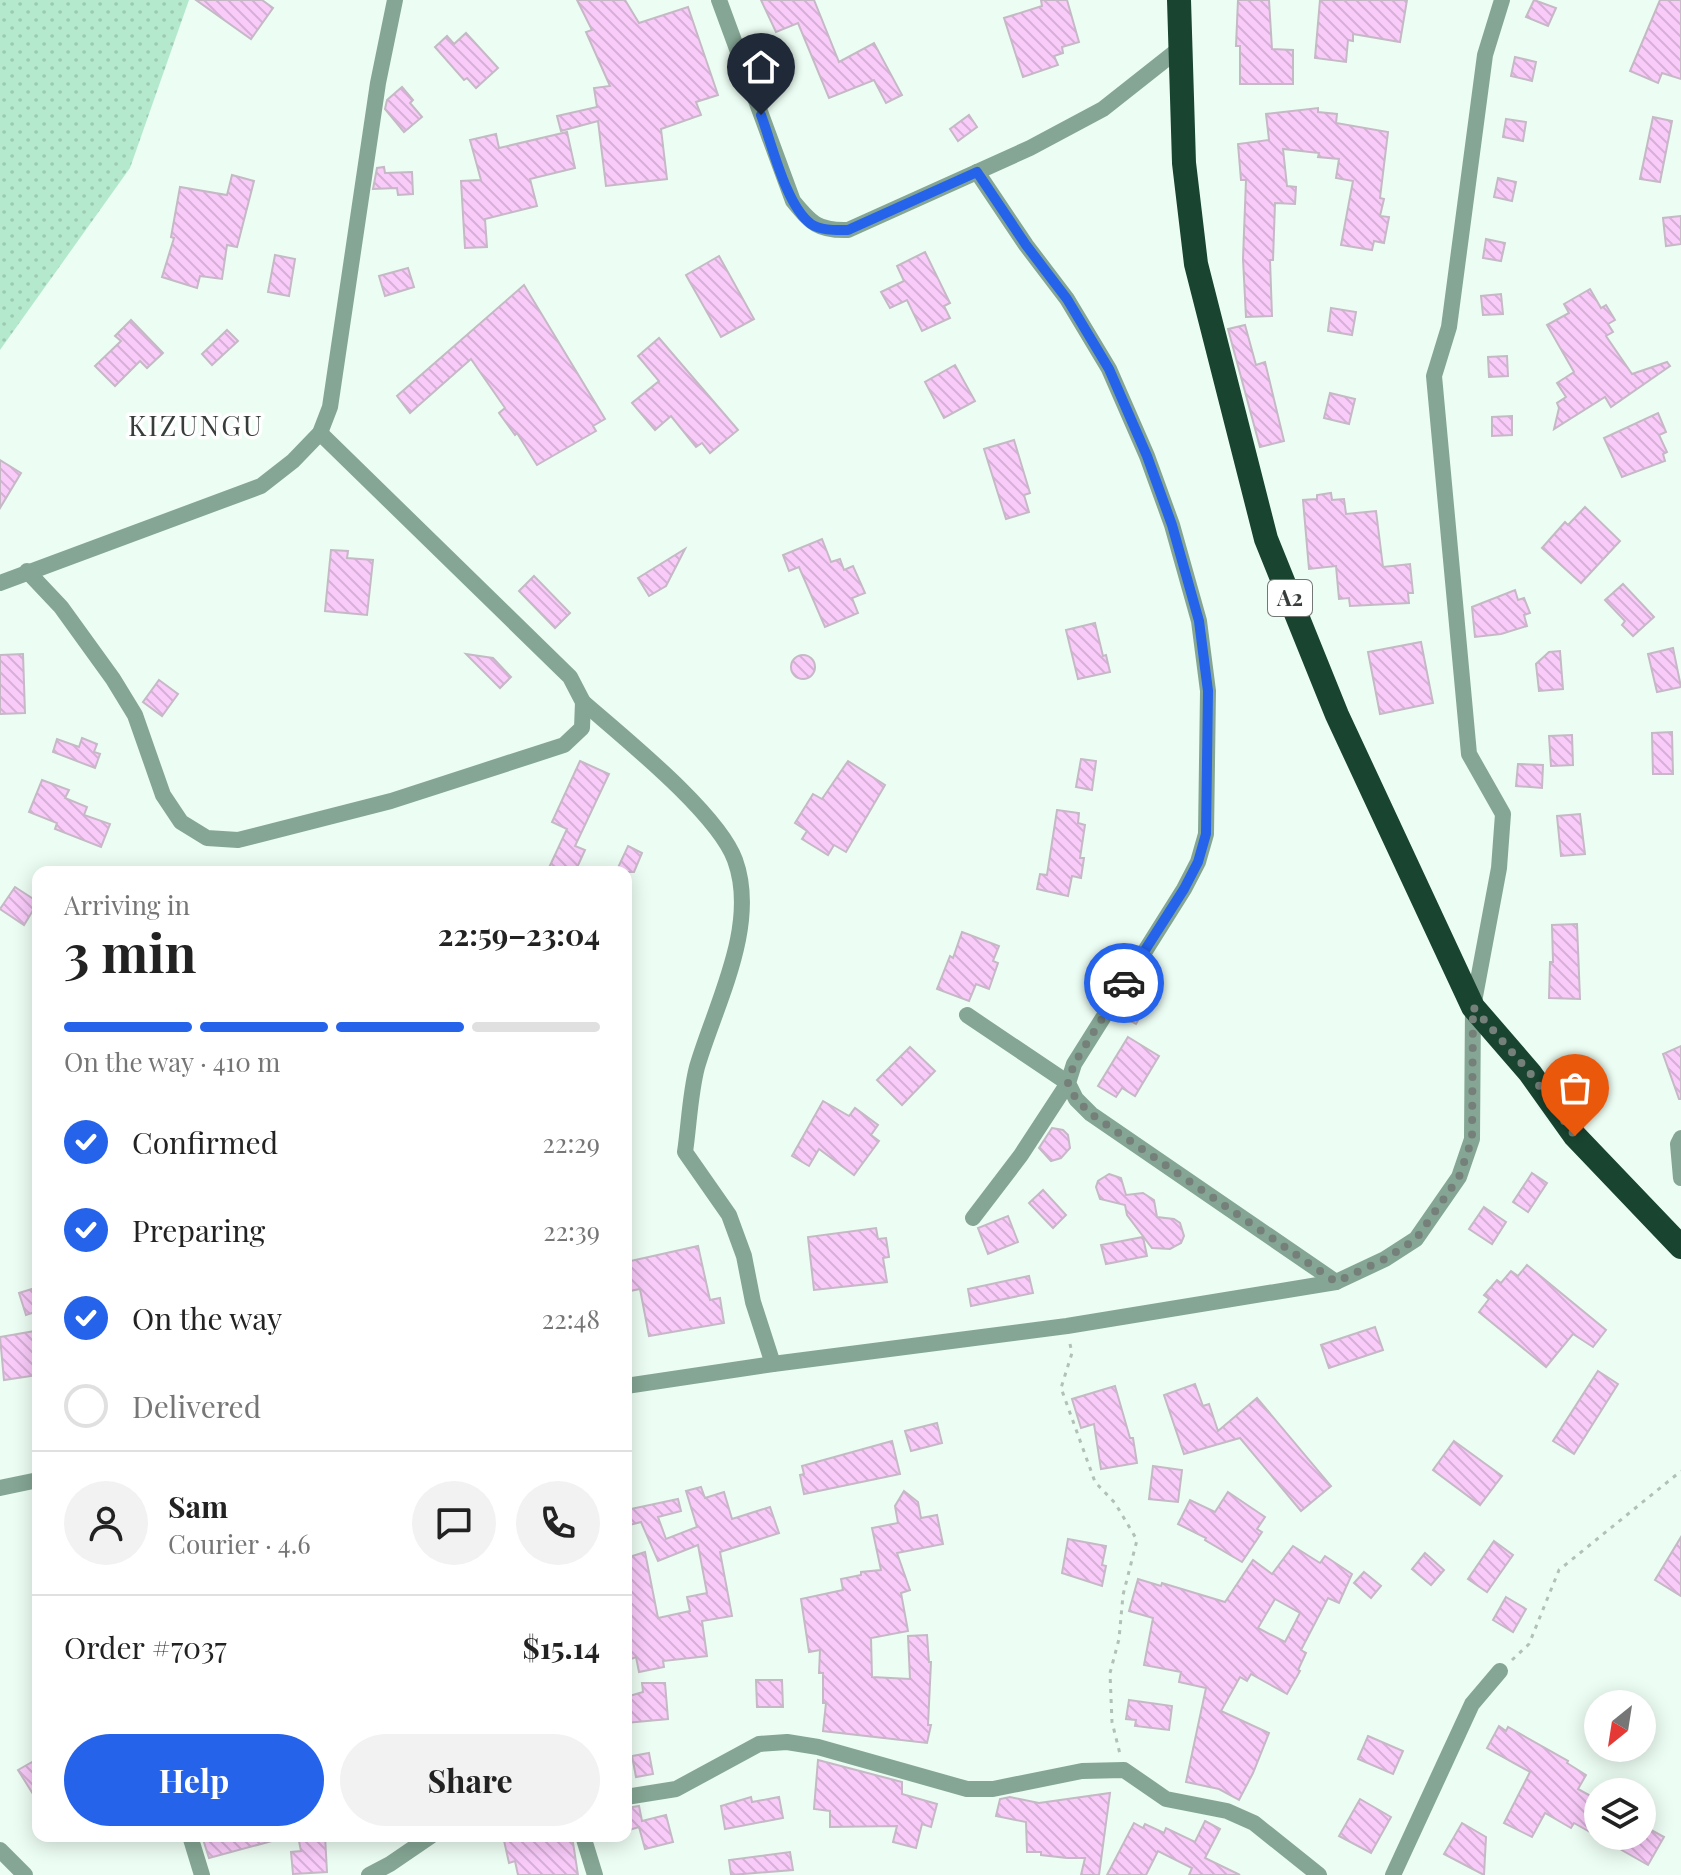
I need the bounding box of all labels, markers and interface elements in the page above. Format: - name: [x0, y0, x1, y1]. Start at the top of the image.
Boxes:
- pin: [727, 33, 795, 115]
- icon: home: [739, 45, 783, 89]
- district label: KIZUNGU: [128, 406, 264, 443]
- road number: A2: [1268, 580, 1312, 616]
- text: Arriving in: [64, 887, 190, 922]
- text: 22:59–23:04: [438, 914, 600, 954]
- text: 3 min: [64, 917, 197, 986]
- courier: [1084, 943, 1164, 1023]
- icon: car: [1102, 961, 1146, 1005]
- text: On the way · 410 m: [64, 1044, 280, 1079]
- pin: [1541, 1054, 1609, 1136]
- icon: bag: [1553, 1066, 1597, 1110]
- icon: check: [64, 1120, 108, 1164]
- text: Confirmed: [132, 1122, 278, 1162]
- text: 22:29: [542, 1125, 600, 1160]
- icon: check: [64, 1208, 108, 1252]
- text: Preparing: [132, 1210, 265, 1250]
- text: 22:39: [543, 1213, 600, 1248]
- icon: check: [64, 1296, 108, 1340]
- text: On the way: [132, 1298, 282, 1338]
- text: 22:48: [542, 1301, 600, 1336]
- text: Delivered: [132, 1386, 261, 1426]
- button: person: [64, 1481, 148, 1565]
- button: chat: [412, 1481, 496, 1565]
- button: phone: [516, 1481, 600, 1565]
- text: Sam: [168, 1486, 228, 1526]
- text: Courier · 4.6: [168, 1526, 311, 1561]
- text: Order #7037: [64, 1627, 227, 1667]
- text: $15.14: [522, 1627, 600, 1667]
- north arrow: [1584, 1690, 1656, 1762]
- map controls: [1584, 1690, 1656, 1850]
- button: Help: [64, 1734, 324, 1826]
- button: Share: [340, 1734, 600, 1826]
- button: layers: [1584, 1778, 1656, 1850]

